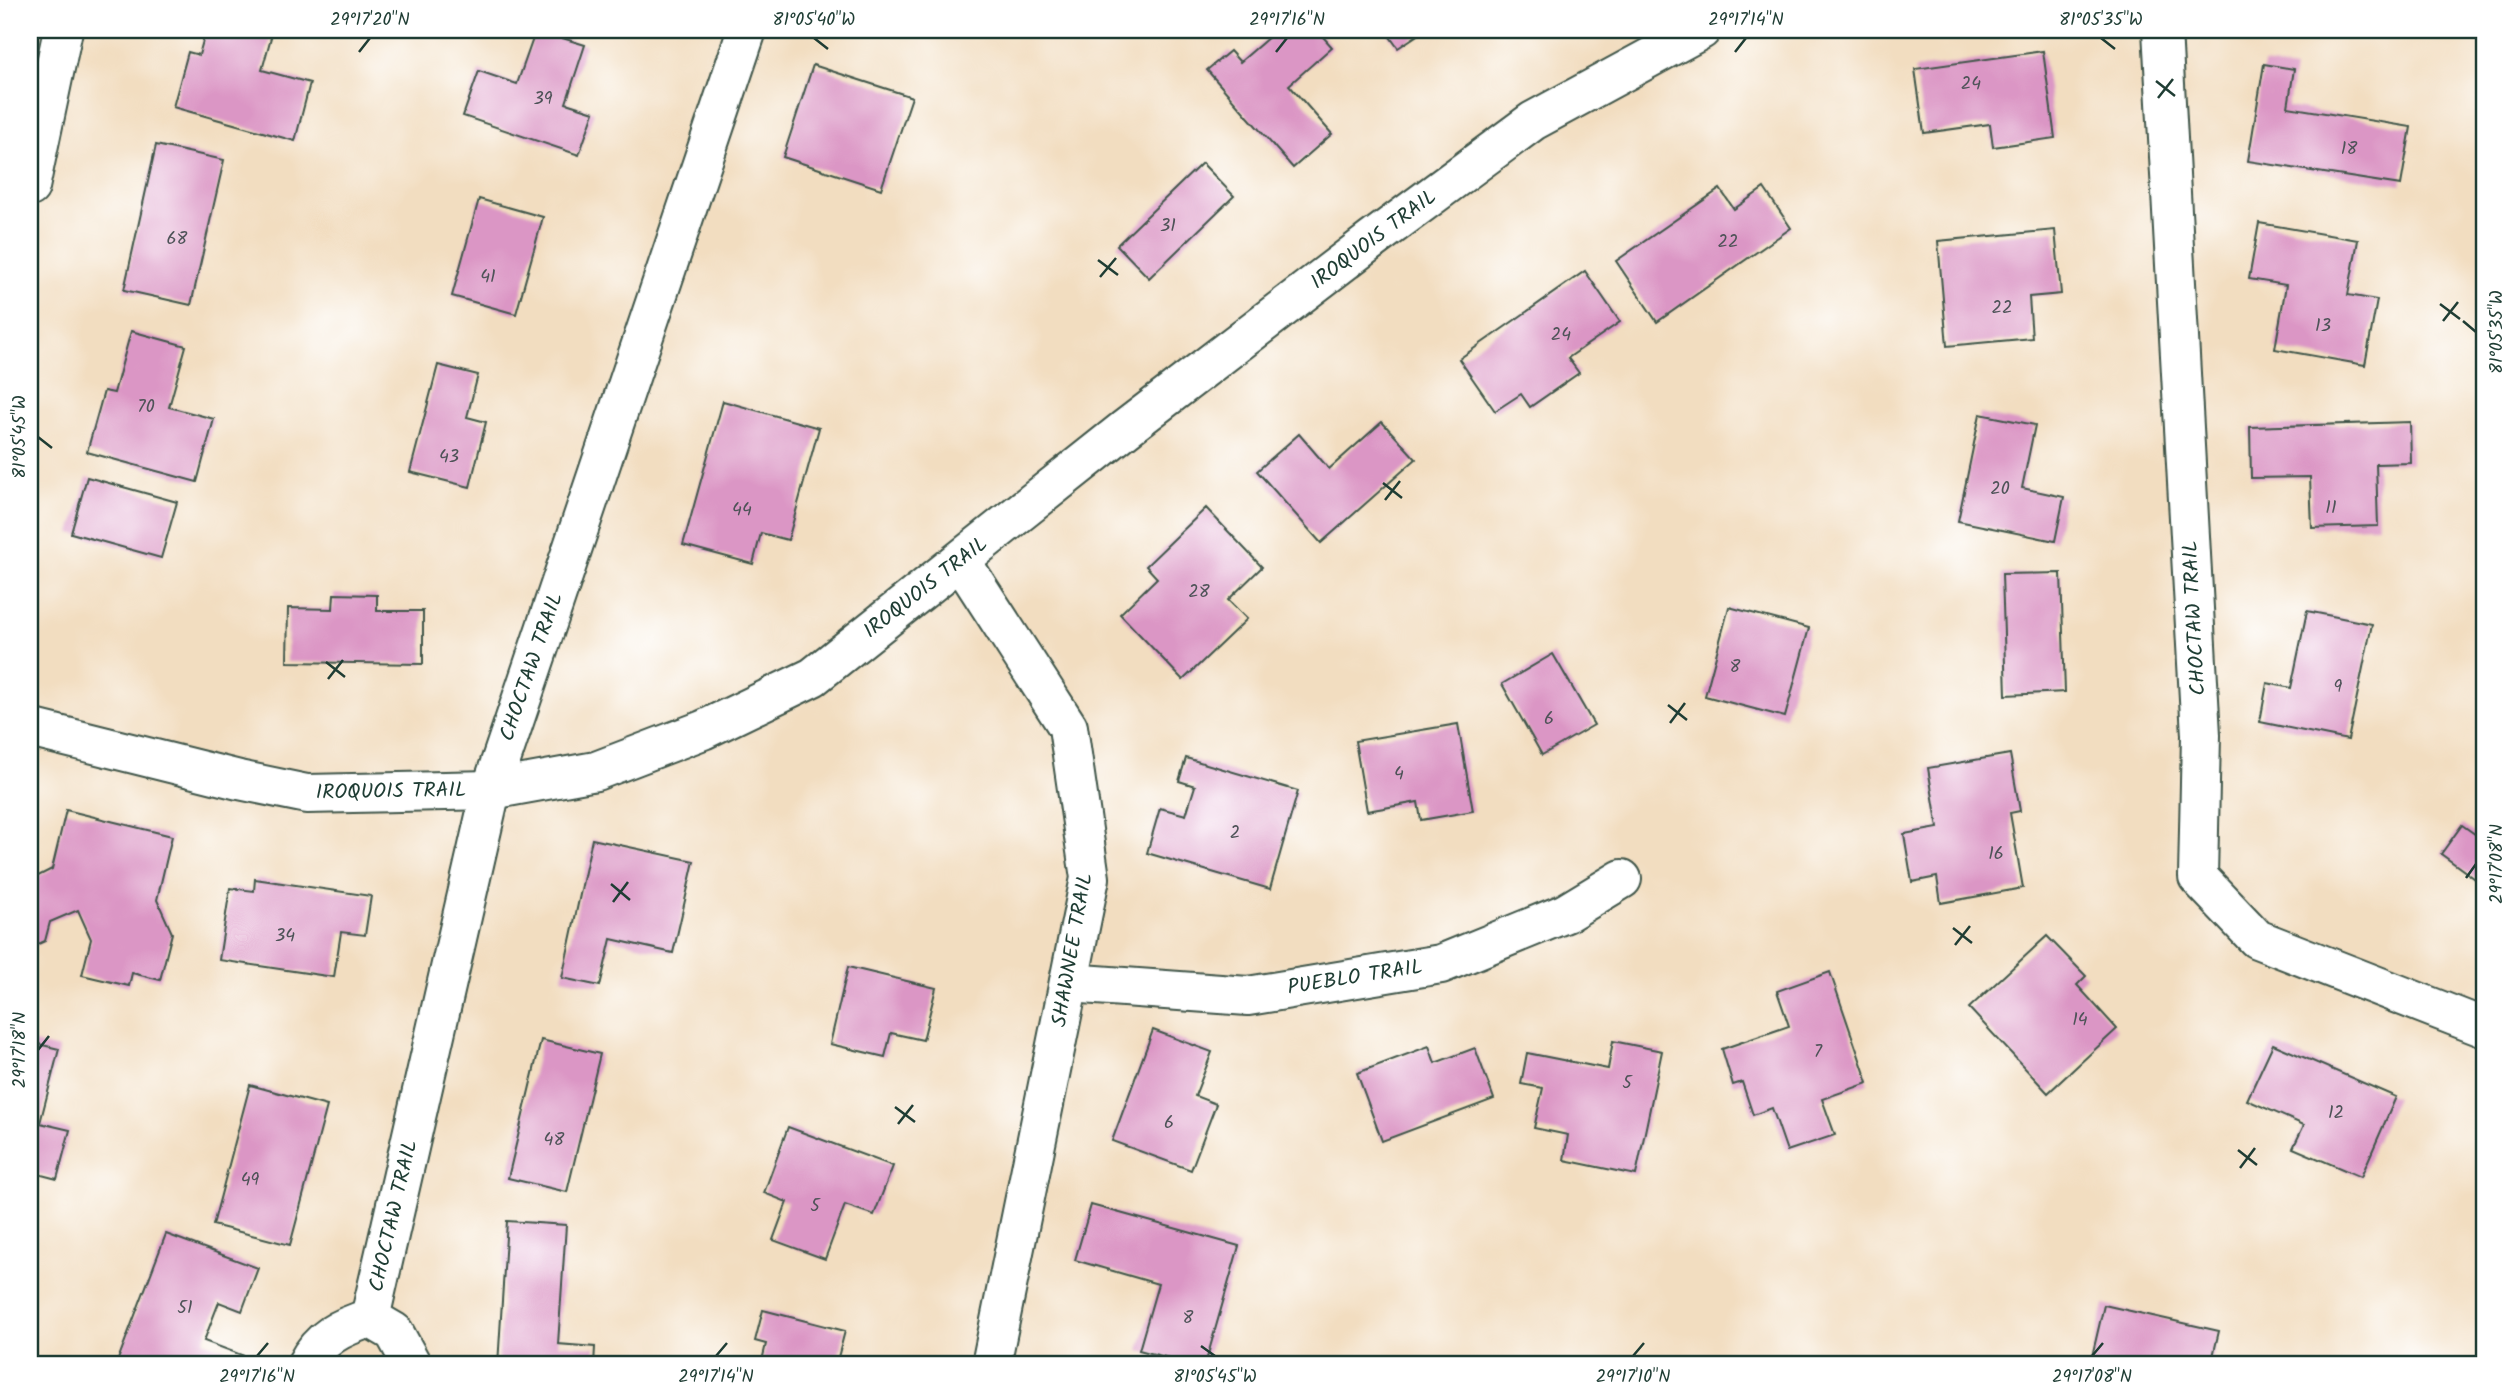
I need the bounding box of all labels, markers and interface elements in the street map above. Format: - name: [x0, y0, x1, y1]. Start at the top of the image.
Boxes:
- text: 29°17'20"N: [330, 6, 410, 35]
- text: 81°05'40"W: [773, 6, 855, 35]
- text: 29°17'16"N: [1249, 6, 1325, 35]
- text: 29°17'14"N: [1708, 6, 1784, 35]
- text: 81°05'35"W: [2059, 6, 2143, 35]
- house number: 24: [1961, 70, 1981, 99]
- house number: 39: [533, 85, 553, 114]
- house number: 18: [2341, 135, 2357, 164]
- street label: IROQUOIS TRAIL: [1304, 181, 1444, 299]
- house number: 31: [1160, 212, 1176, 241]
- house number: 68: [167, 225, 188, 254]
- house number: 22: [1718, 228, 1738, 257]
- house number: 41: [480, 263, 496, 292]
- text: 81°05'35"W: [2483, 290, 2512, 374]
- house number: 22: [1992, 294, 2012, 323]
- house number: 13: [2315, 312, 2331, 341]
- house number: 24: [1551, 321, 1571, 350]
- house number: 70: [137, 393, 155, 422]
- text: 81°05'45"W: [6, 395, 35, 479]
- house number: 43: [439, 443, 459, 472]
- house number: 20: [1990, 475, 2010, 504]
- house number: 11: [2325, 494, 2337, 523]
- house number: 44: [732, 496, 752, 525]
- street label: IROQUOIS TRAIL: [856, 529, 996, 647]
- street label: CHOCTAW TRAIL: [2174, 540, 2216, 696]
- house number: 28: [1188, 578, 1210, 607]
- street label: CHOCTAW TRAIL: [491, 588, 573, 746]
- house number: 8: [1730, 653, 1741, 682]
- house number: 9: [2334, 673, 2343, 702]
- house number: 6: [1544, 705, 1554, 734]
- house number: 4: [1394, 760, 1404, 789]
- street label: IROQUOIS TRAIL: [315, 774, 467, 810]
- house number: 2: [1230, 819, 1240, 848]
- text: 29°17'08"N: [2483, 824, 2512, 904]
- house number: 16: [1988, 840, 2004, 869]
- street label: SHAWNEE TRAIL: [1043, 870, 1103, 1030]
- house number: 34: [275, 922, 295, 951]
- street label: PUEBLO TRAIL: [1285, 951, 1425, 1005]
- house number: 14: [2072, 1006, 2088, 1035]
- text: 29°17'18"N: [6, 1012, 35, 1088]
- house number: 7: [1814, 1038, 1823, 1067]
- house number: 5: [1622, 1069, 1633, 1098]
- house number: 12: [2328, 1099, 2344, 1128]
- house number: 6: [1164, 1109, 1174, 1138]
- house number: 48: [544, 1126, 565, 1155]
- street label: CHOCTAW TRAIL: [360, 1137, 428, 1295]
- house number: 49: [241, 1166, 260, 1195]
- house number: 5: [810, 1192, 821, 1221]
- house number: 51: [177, 1294, 193, 1323]
- house number: 8: [1183, 1304, 1194, 1333]
- text: 29°17'16"N: [219, 1363, 295, 1392]
- text: 29°17'14"N: [678, 1363, 754, 1392]
- text: 81°05'45"W: [1173, 1363, 1257, 1392]
- text: 29°17'10"N: [1596, 1363, 1670, 1392]
- text: 29°17'08"N: [2052, 1363, 2132, 1392]

